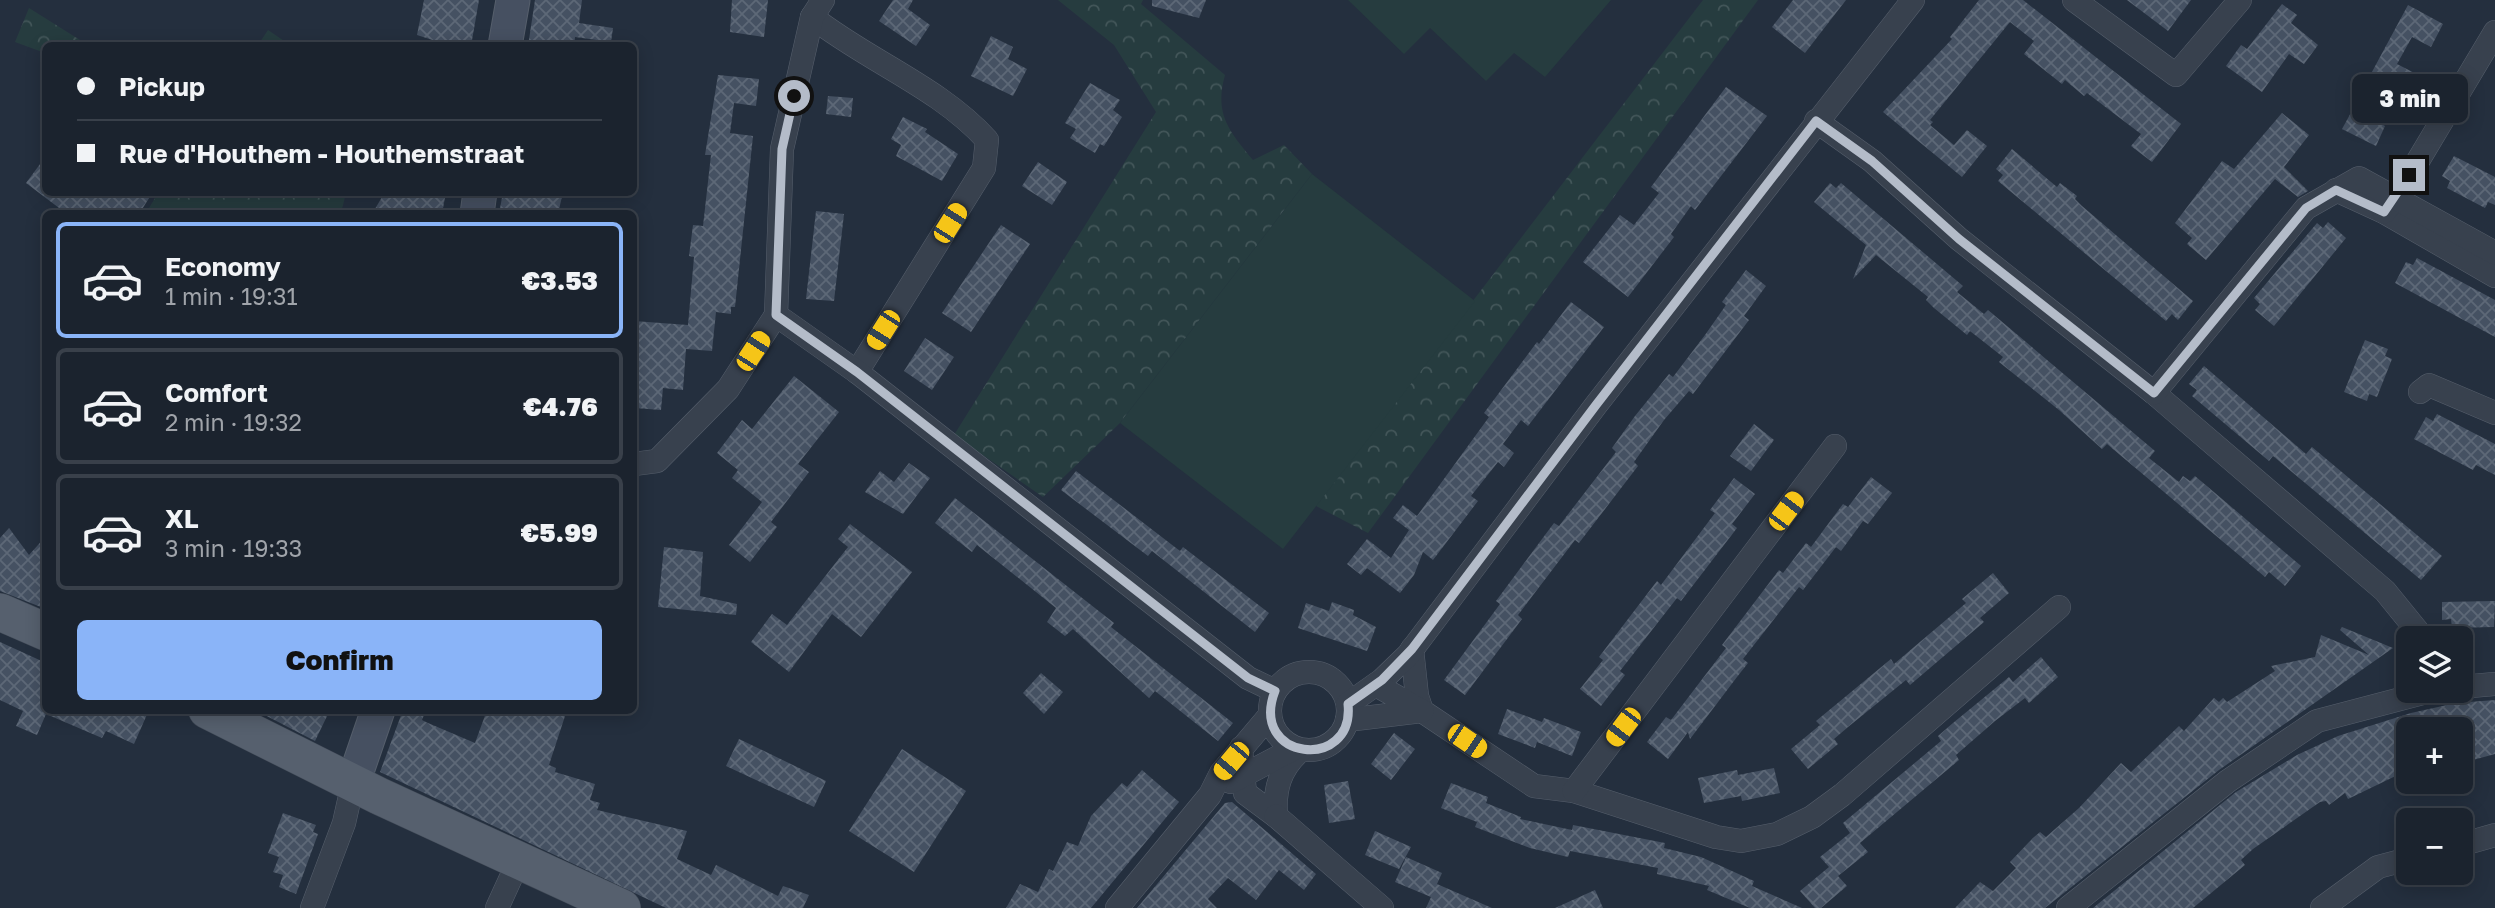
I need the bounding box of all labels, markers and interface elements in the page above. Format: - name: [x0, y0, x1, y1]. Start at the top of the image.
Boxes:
- text: Pickup: [119, 71, 205, 102]
- callout: 3 min: [2351, 74, 2467, 122]
- route start: [778, 80, 810, 112]
- text: 3 min: [2380, 84, 2440, 112]
- text: Rue d'Houthem - Houthemstraat: [119, 138, 524, 169]
- route end: [2393, 159, 2425, 191]
- car: [930, 200, 971, 246]
- icon: car: [81, 249, 144, 312]
- text: Economy: [165, 251, 281, 282]
- text: €3.53: [522, 265, 598, 296]
- text: 1 min · 19:31: [165, 282, 298, 310]
- car: [863, 307, 904, 353]
- car: [733, 328, 774, 374]
- icon: car: [81, 375, 144, 438]
- text: Comfort: [165, 377, 268, 408]
- text: €4.76: [523, 391, 598, 422]
- text: 2 min · 19:32: [165, 408, 302, 436]
- car: [1765, 488, 1808, 534]
- icon: car: [81, 501, 144, 564]
- text: XL: [165, 503, 199, 534]
- text: €5.99: [521, 517, 598, 548]
- text: 3 min · 19:33: [165, 534, 302, 562]
- button: Confirm: [77, 620, 602, 700]
- map controls: [2396, 626, 2473, 885]
- button: layers: [2396, 626, 2473, 703]
- car: [1602, 704, 1645, 750]
- button: +: [2396, 717, 2473, 794]
- car: [1444, 721, 1491, 761]
- car: [1210, 738, 1253, 784]
- button: −: [2396, 808, 2473, 885]

